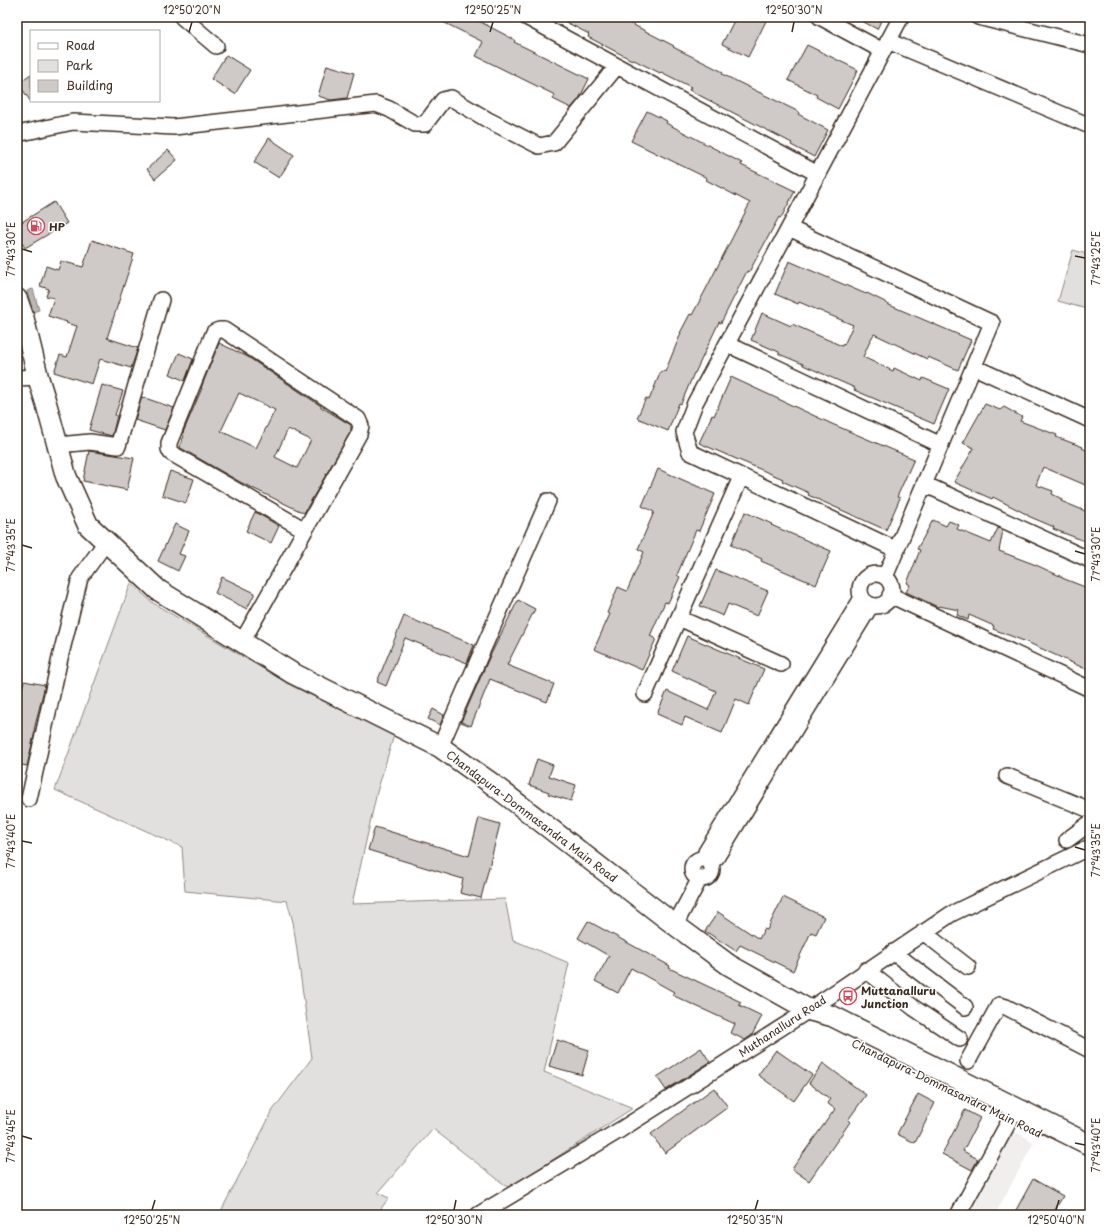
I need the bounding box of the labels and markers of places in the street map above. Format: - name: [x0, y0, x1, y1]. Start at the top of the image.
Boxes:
- fuel station icon: HP: [26, 216, 46, 236]
- place label: HP: [49, 218, 65, 235]
- place label: Muttanalluru Junction: [861, 982, 936, 1012]
- bus stop icon: Muttanalluru Junction: [838, 986, 858, 1006]

